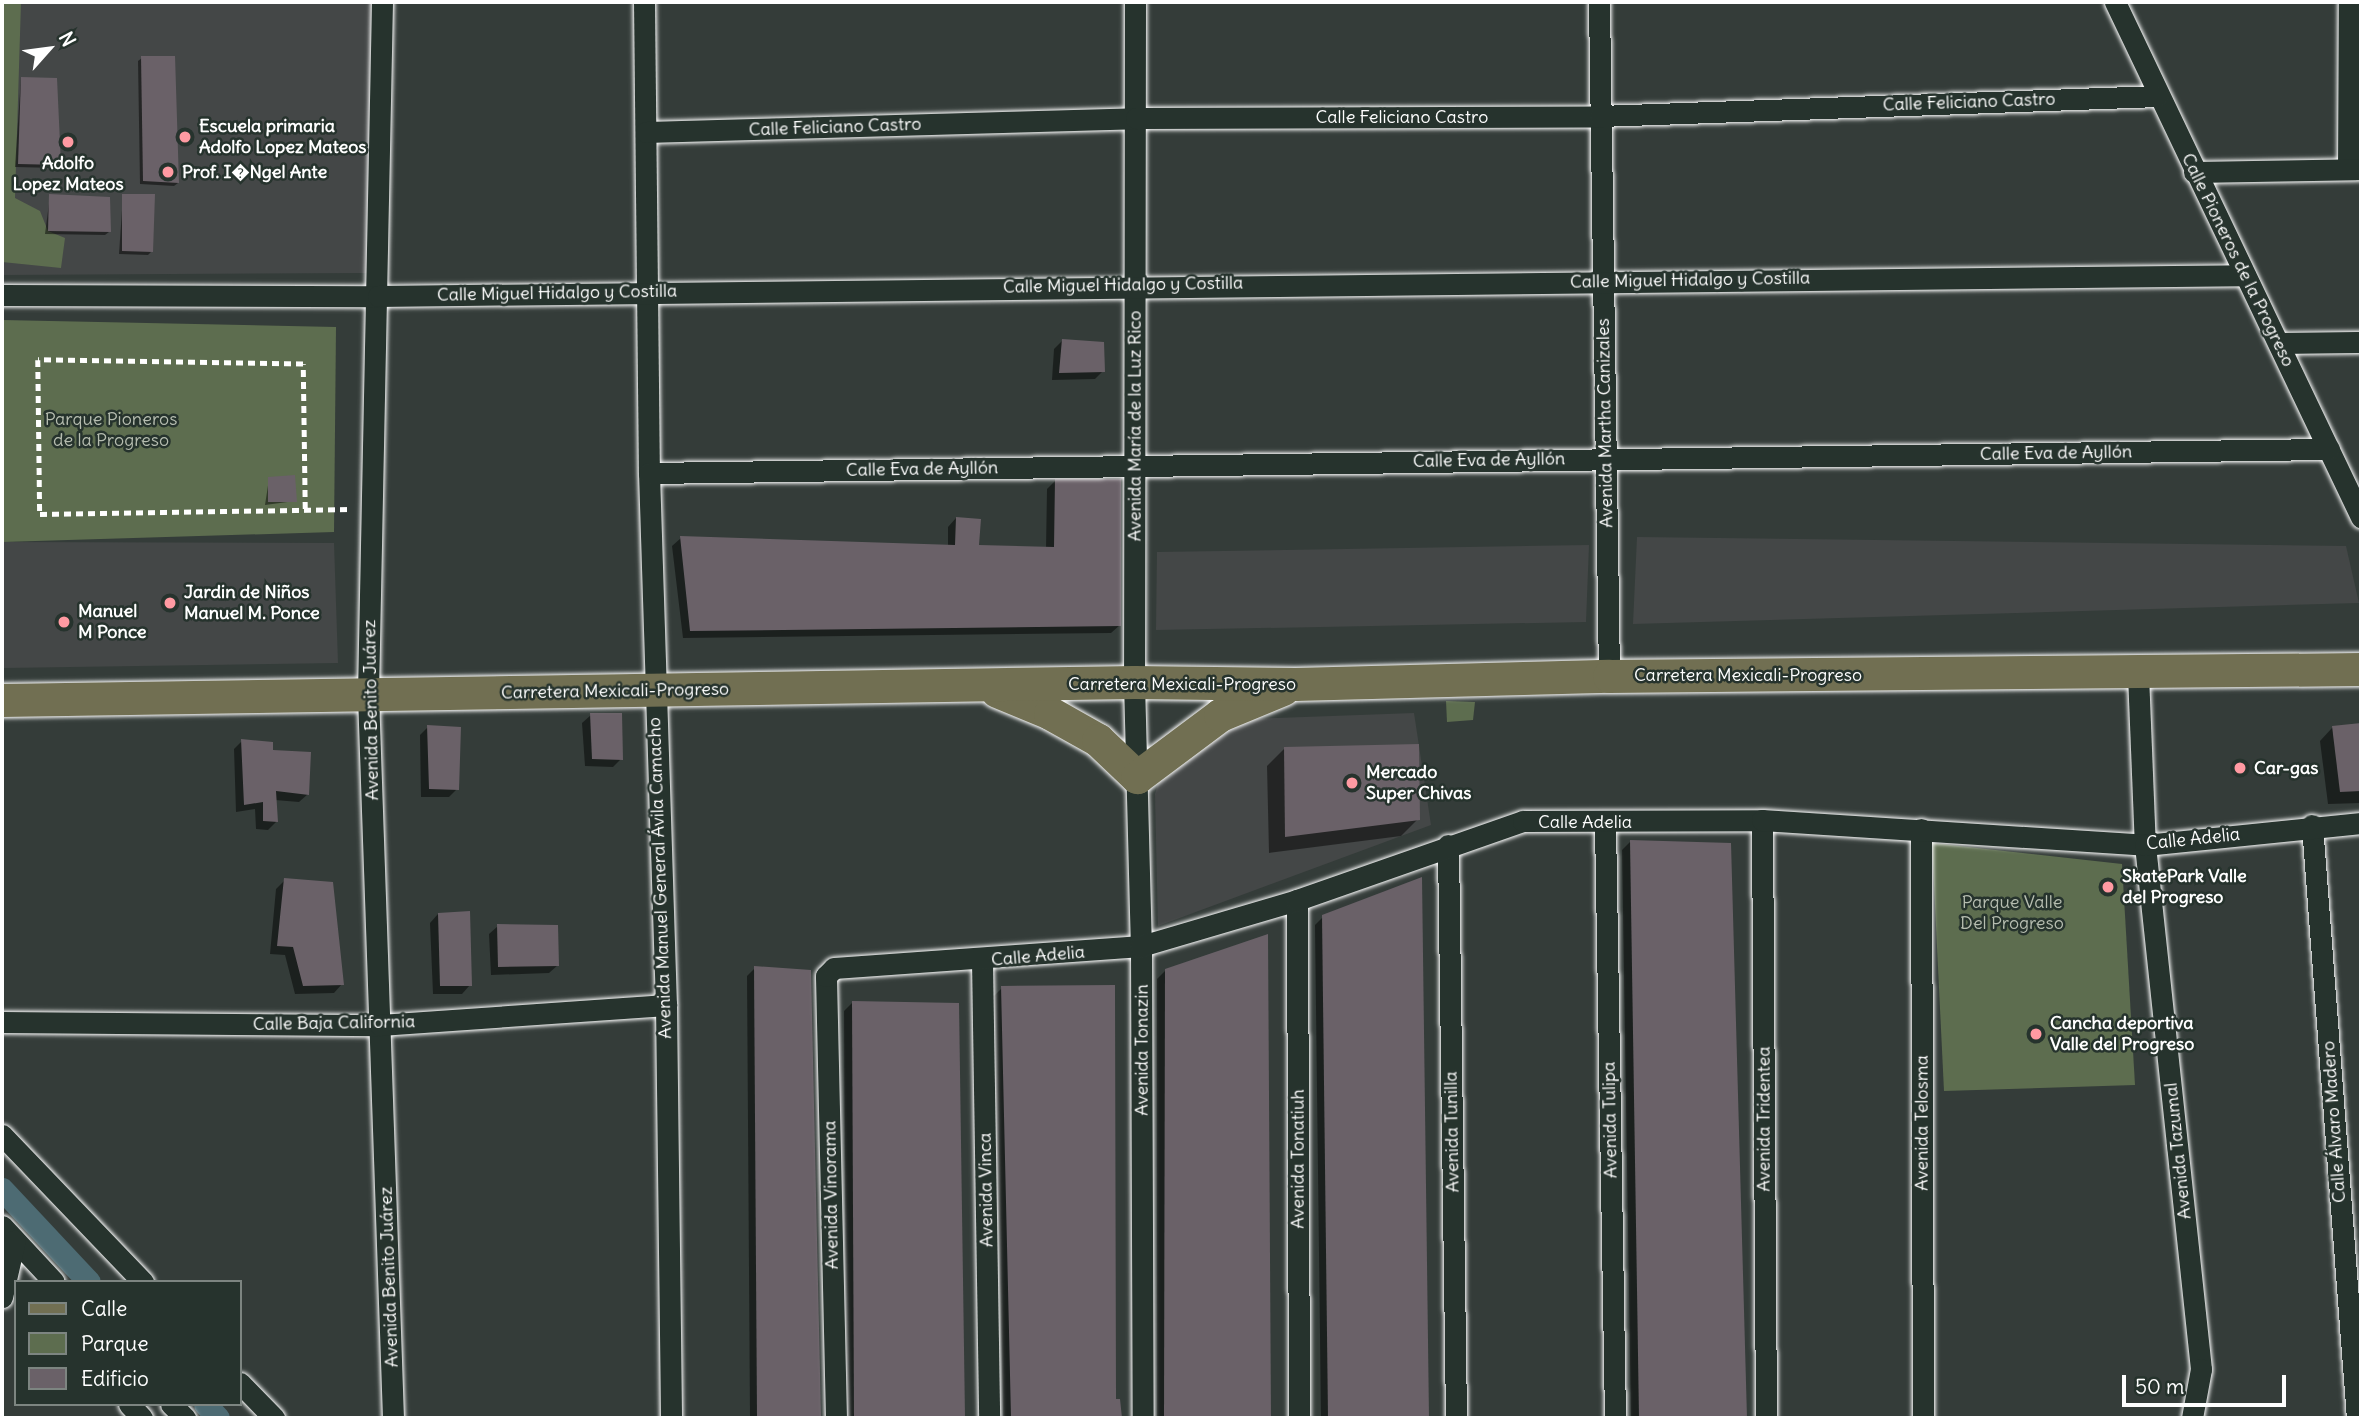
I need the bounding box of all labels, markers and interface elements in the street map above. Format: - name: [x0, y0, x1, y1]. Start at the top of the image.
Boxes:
- north arrow: [14, 14, 84, 84]
- text: N: [54, 28, 81, 51]
- street label: Calle Feliciano Castro: [1882, 88, 2056, 116]
- street label: Calle Feliciano Castro: [1316, 106, 1488, 128]
- street label: Calle Feliciano Castro: [748, 113, 922, 141]
- place label: Escuela primaria Adolfo Lopez Mateos: [199, 116, 367, 158]
- marker: Escuela primaria Adolfo Lopez Mateos: [177, 129, 193, 145]
- marker: Adolfo Lopez Mateos: [60, 134, 76, 150]
- street label: Calle Pioneros de la Progreso: [2177, 150, 2299, 370]
- place label: Adolfo Lopez Mateos: [12, 153, 124, 196]
- place label: Prof. I�Ngel Ante: [182, 161, 327, 183]
- marker: Prof. I�Ngel Ante: [160, 164, 176, 180]
- street label: Calle Miguel Hidalgo y Costilla: [1570, 267, 1810, 293]
- street label: Calle Miguel Hidalgo y Costilla: [1003, 272, 1243, 298]
- street label: Calle Miguel Hidalgo y Costilla: [437, 280, 677, 306]
- street label: Avenida María de la Luz Rico: [1124, 311, 1146, 541]
- street label: Avenida Martha Canizales: [1592, 318, 1618, 528]
- park label: Parque Pioneros de la Progreso: [45, 409, 177, 452]
- street label: Calle Eva de Ayllón: [1980, 441, 2132, 465]
- street label: Calle Eva de Ayllón: [1413, 448, 1565, 472]
- street label: Calle Eva de Ayllón: [846, 457, 998, 481]
- place label: Jardin de Niños Manuel M. Ponce: [184, 582, 320, 624]
- marker: Jardin de Niños Manuel M. Ponce: [162, 595, 178, 611]
- place label: Manuel M Ponce: [78, 601, 146, 644]
- marker: Manuel M Ponce: [56, 614, 72, 630]
- street label: Avenida Benito Juárez: [359, 619, 383, 801]
- street label: Carretera Mexicali-Progreso: [1634, 664, 1862, 686]
- street label: Carretera Mexicali-Progreso: [1068, 673, 1296, 695]
- street label: Carretera Mexicali-Progreso: [501, 678, 729, 704]
- street label: Avenida Manuel General Ávila Camacho: [644, 717, 676, 1039]
- place label: Car-gas: [2254, 757, 2318, 779]
- marker: Car-gas: [2232, 760, 2248, 776]
- place label: Mercado Super Chivas: [1366, 762, 1471, 804]
- marker: Mercado Super Chivas: [1344, 775, 1360, 791]
- street label: Calle Adelia: [1538, 811, 1632, 833]
- street label: Calle Adelia: [2145, 823, 2241, 855]
- place label: SkatePark Valle del Progreso: [2122, 866, 2247, 908]
- marker: SkatePark Valle del Progreso: [2100, 879, 2116, 895]
- park label: Parque Valle Del Progreso: [1960, 892, 2064, 934]
- street label: Calle Adelia: [990, 941, 1086, 971]
- street label: Avenida Tonazin: [1131, 984, 1153, 1116]
- street label: Calle Baja California: [253, 1011, 415, 1035]
- place label: Cancha deportiva Valle del Progreso: [2050, 1013, 2194, 1056]
- marker: Cancha deportiva Valle del Progreso: [2028, 1026, 2044, 1042]
- street label: Calle Álvaro Madero: [2318, 1040, 2350, 1204]
- street label: Avenida Tridentea: [1753, 1046, 1775, 1192]
- street label: Avenida Telosma: [1911, 1055, 1933, 1191]
- street label: Avenida Tulipa: [1598, 1061, 1622, 1179]
- street label: Avenida Tunilla: [1440, 1071, 1464, 1193]
- street label: Avenida Tazumal: [2160, 1082, 2196, 1220]
- street label: Avenida Tonatiuh: [1287, 1089, 1309, 1229]
- street label: Avenida Vinorama: [819, 1120, 843, 1270]
- street label: Avenida Vinca: [974, 1133, 998, 1247]
- street label: Avenida Benito Juárez: [375, 1186, 403, 1368]
- legend: [14, 1280, 242, 1406]
- text: Calle: [81, 1295, 127, 1322]
- text: Parque: [81, 1330, 149, 1357]
- scale bar: [2125, 1360, 2290, 1404]
- text: Edificio: [81, 1365, 149, 1392]
- text: 50 m: [2135, 1373, 2184, 1400]

